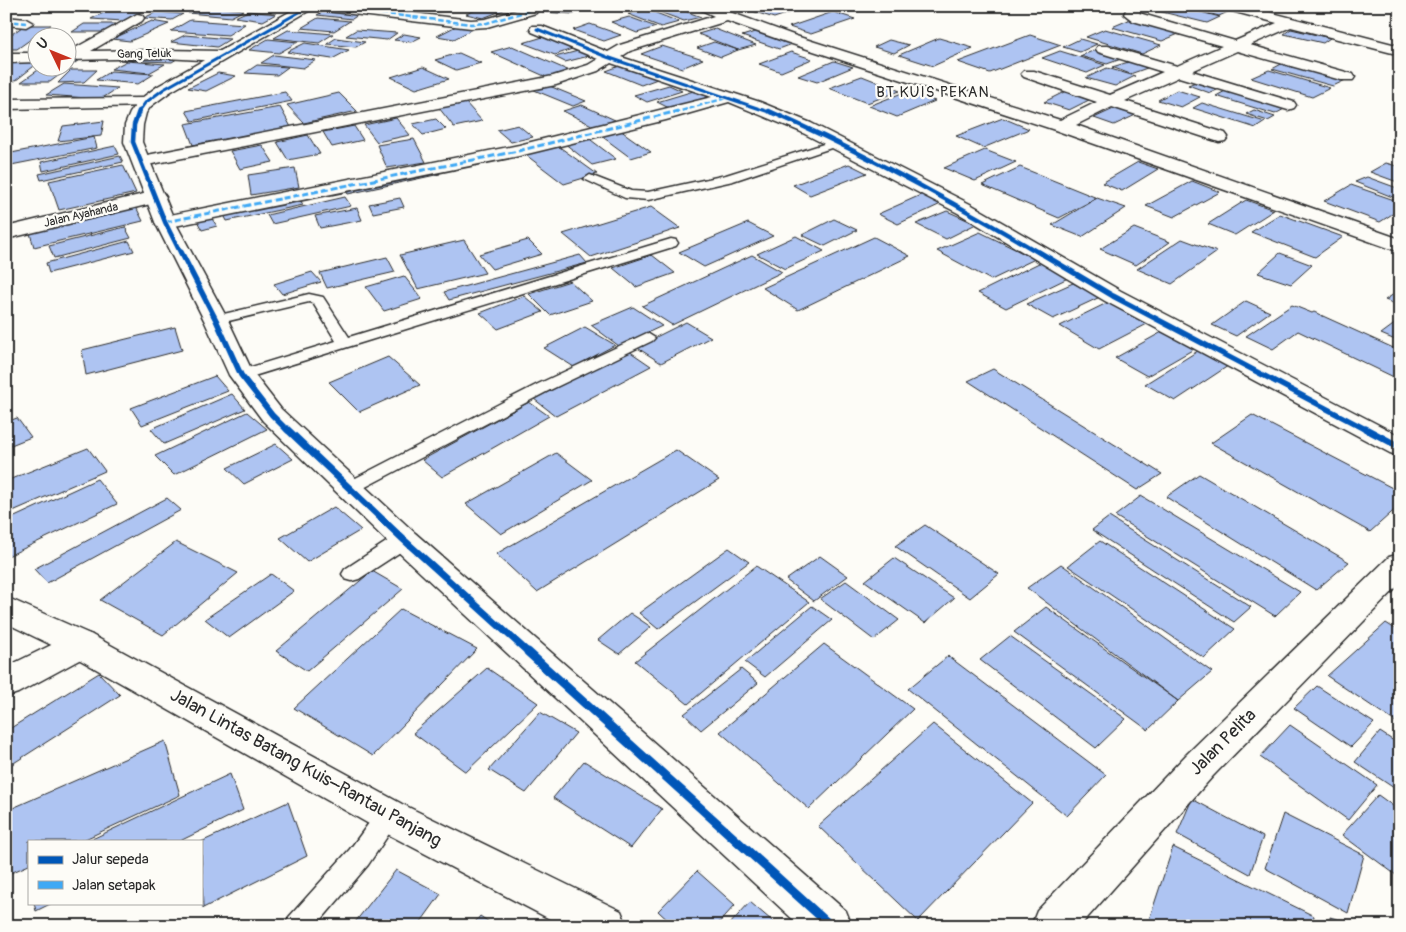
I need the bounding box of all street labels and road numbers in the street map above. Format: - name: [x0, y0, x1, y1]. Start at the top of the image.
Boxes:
- street label: Gang Teluk: [117, 46, 171, 62]
- street label: Jalan Ayahanda: [42, 199, 120, 231]
- street label: Jalan Lintas Batang Kuis–Rantau Panjang: [166, 684, 446, 852]
- street label: Jalan Pelita: [1185, 704, 1261, 780]

